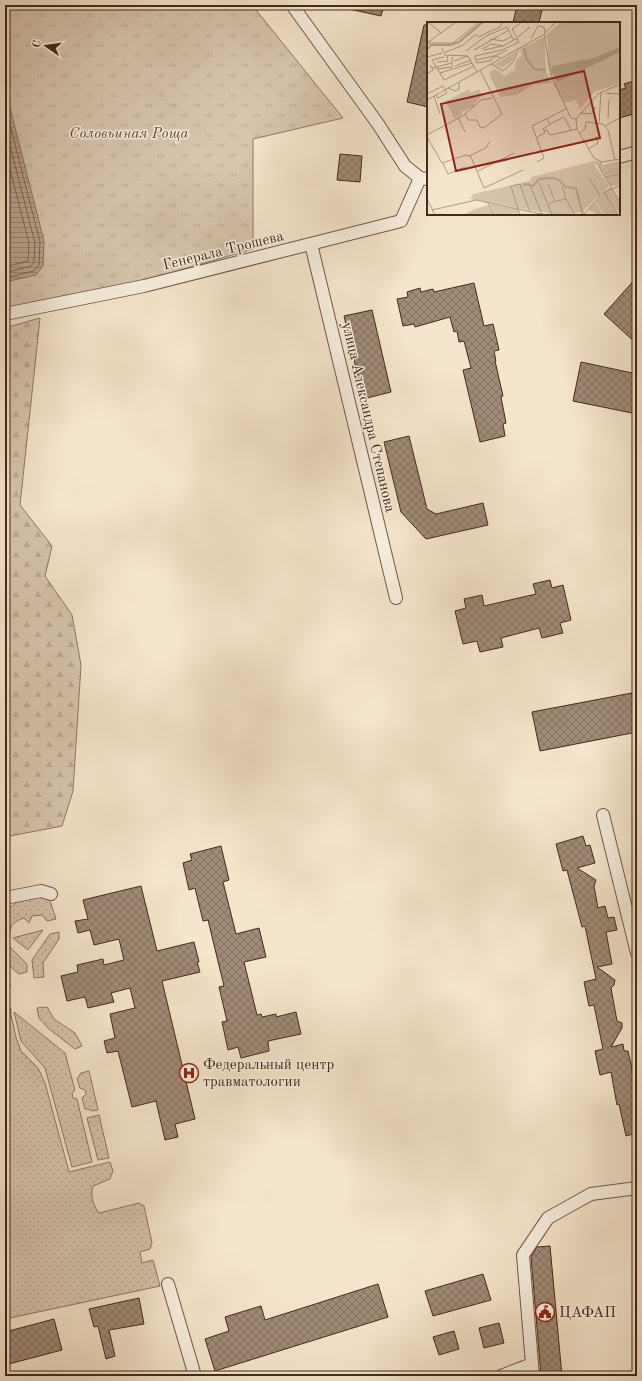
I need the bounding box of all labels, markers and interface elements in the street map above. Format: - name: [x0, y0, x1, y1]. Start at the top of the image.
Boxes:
- inset map: [427, 22, 620, 215]
- north arrow: [26, 26, 66, 66]
- text: С: [32, 39, 44, 49]
- park label: Соловьиная Роща: [69, 127, 189, 142]
- street label: Генерала Трошева: [161, 229, 286, 274]
- street label: улица Александра Степанова: [338, 321, 397, 515]
- place label: Федеральный центр травматологии: [203, 1058, 335, 1090]
- hospital icon: Федеральный центр травматологии: [178, 1062, 200, 1084]
- public building icon: ЦАФАП: [534, 1301, 556, 1323]
- place label: ЦАФАП: [559, 1306, 616, 1321]

